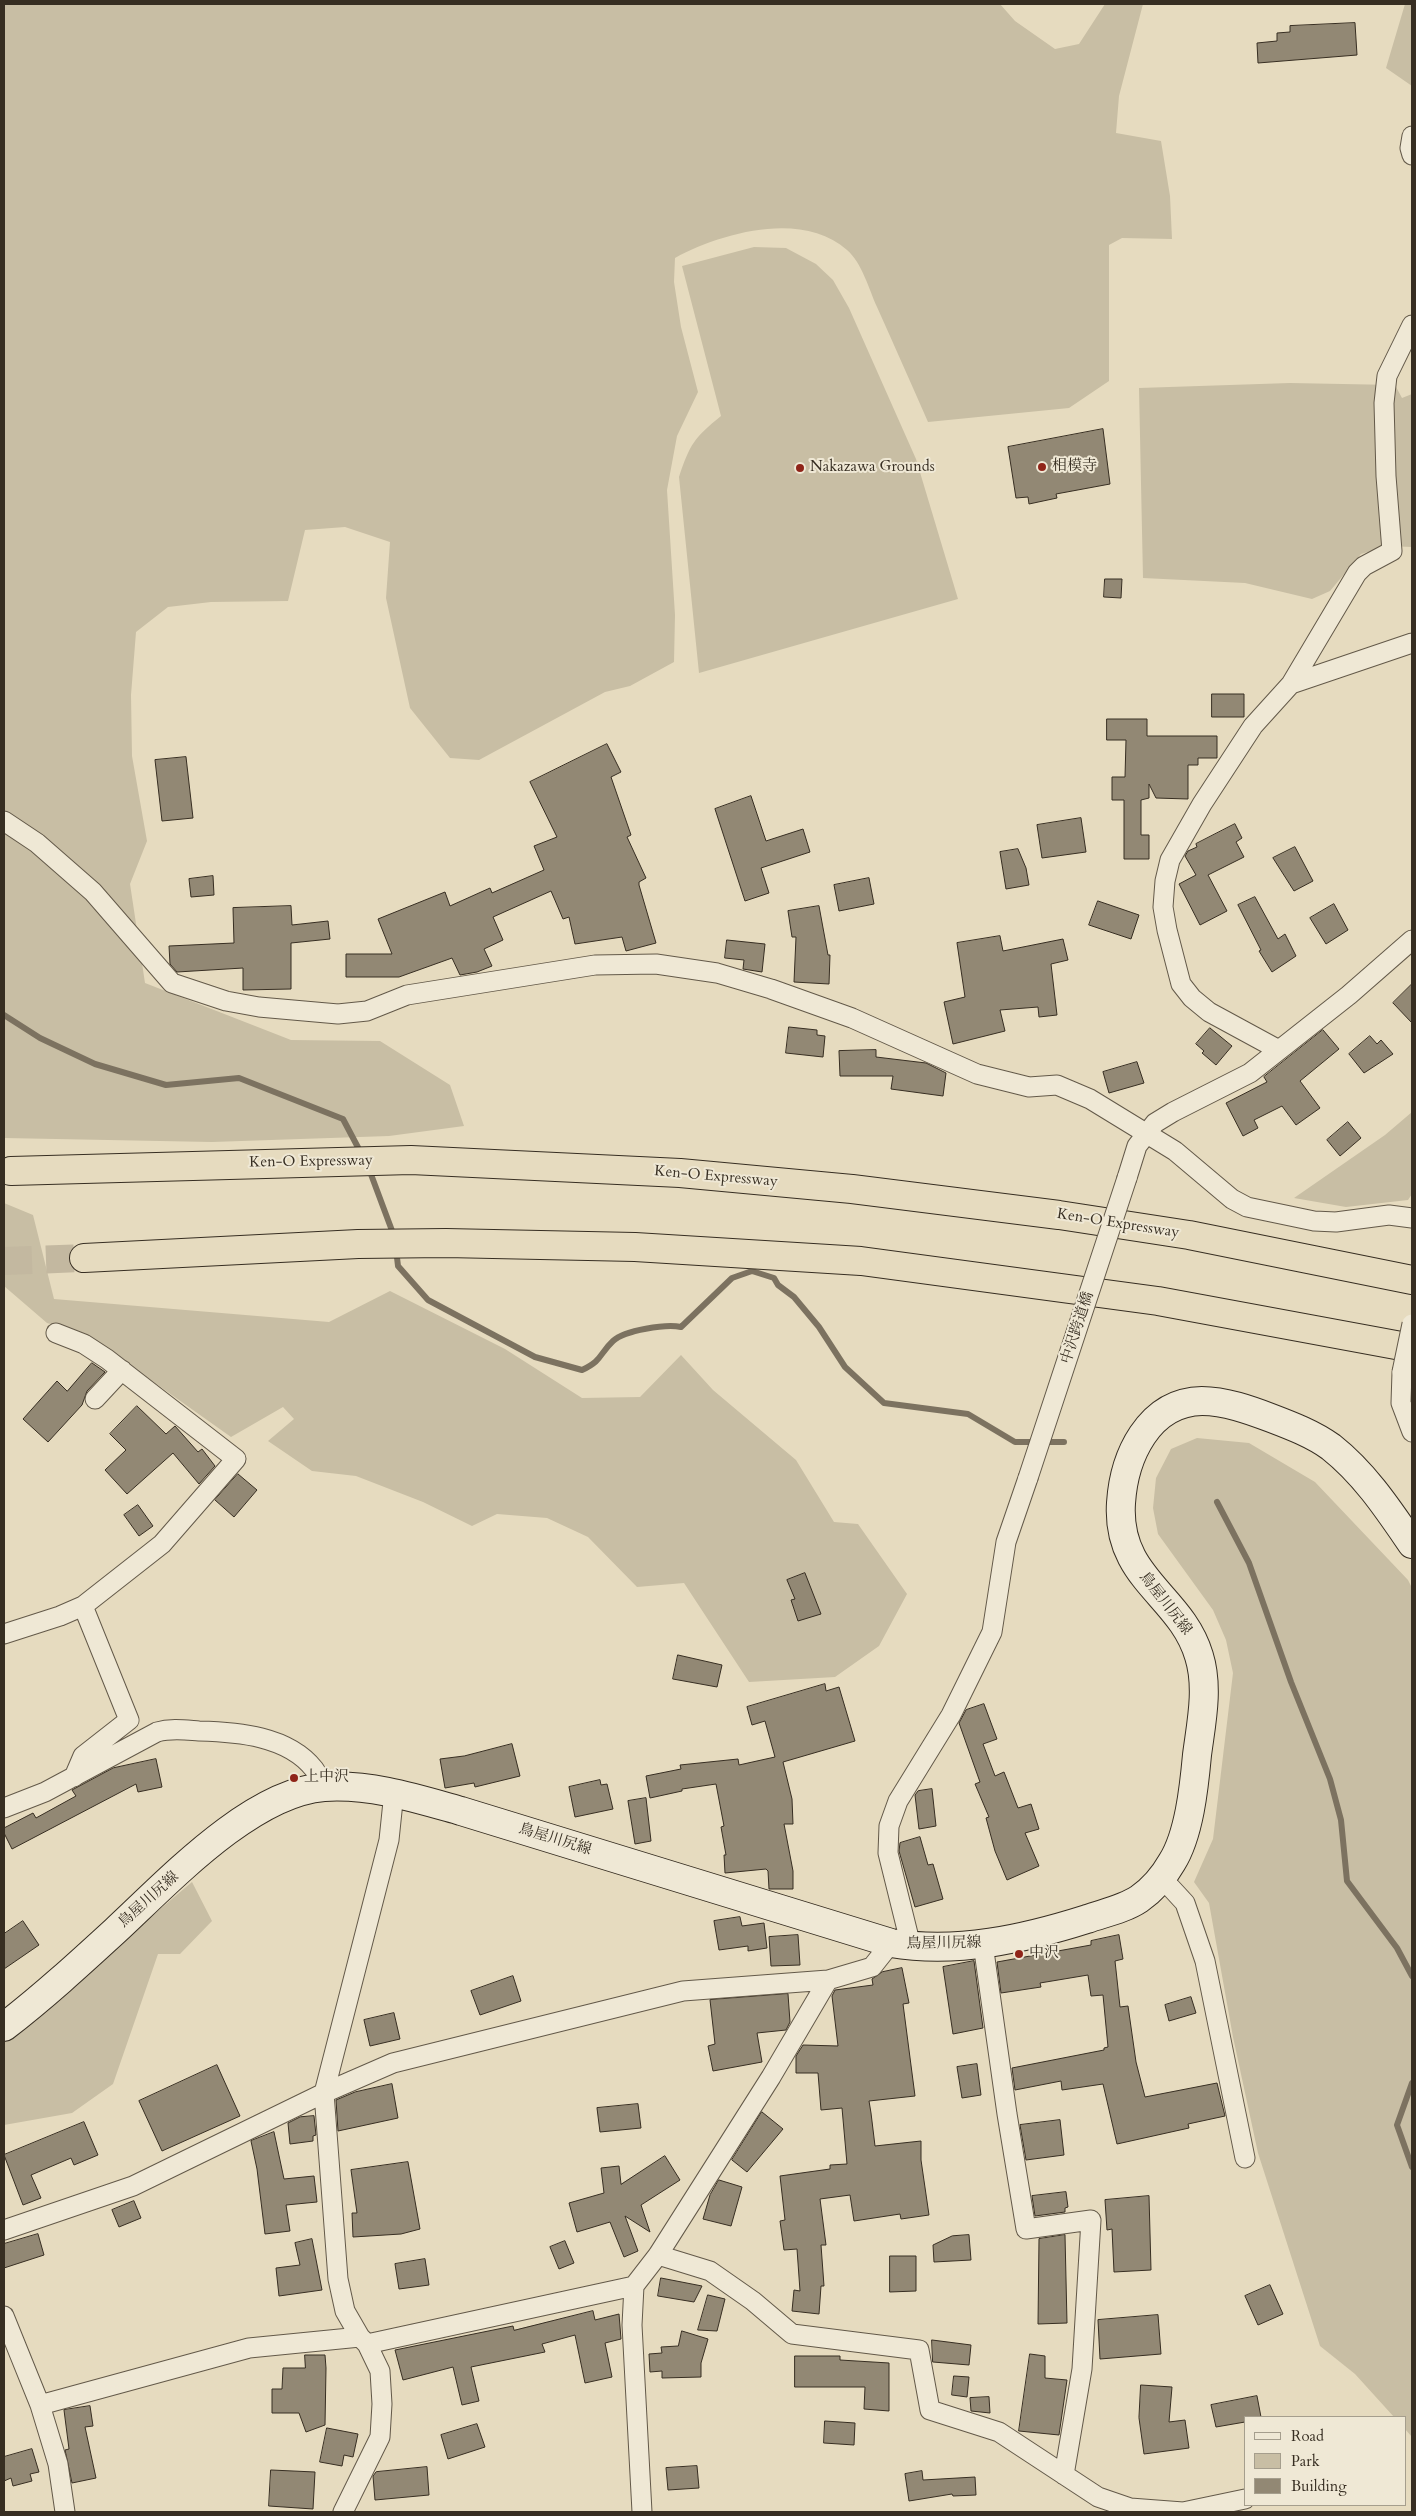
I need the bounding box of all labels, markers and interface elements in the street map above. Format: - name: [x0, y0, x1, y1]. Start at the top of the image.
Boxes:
- place label: 相模寺: [1052, 458, 1097, 476]
- place label: Nakazawa Grounds: [810, 459, 935, 477]
- marker: 相模寺: [1036, 461, 1048, 473]
- marker: Nakazawa Grounds: [794, 462, 806, 474]
- street label: Ken-O Expressway: [249, 1152, 373, 1172]
- street label: Ken-O Expressway: [654, 1163, 778, 1191]
- street label: Ken-O Expressway: [1056, 1205, 1180, 1243]
- street label: 中沢跨道橋: [1058, 1290, 1098, 1366]
- street label: 鳥屋川尻線: [1135, 1569, 1195, 1639]
- place label: 上中沢: [304, 1769, 349, 1787]
- marker: 上中沢: [288, 1772, 300, 1784]
- street label: 鳥屋川尻線: [517, 1820, 593, 1860]
- street label: 鳥屋川尻線: [115, 1868, 183, 1932]
- street label: 鳥屋川尻線: [906, 1934, 982, 1954]
- place label: 中沢: [1029, 1945, 1059, 1963]
- marker: 中沢: [1013, 1948, 1025, 1960]
- legend: [1244, 2416, 1406, 2506]
- text: Road: [1291, 2426, 1324, 2446]
- text: Park: [1291, 2451, 1320, 2471]
- text: Building: [1291, 2476, 1347, 2496]

